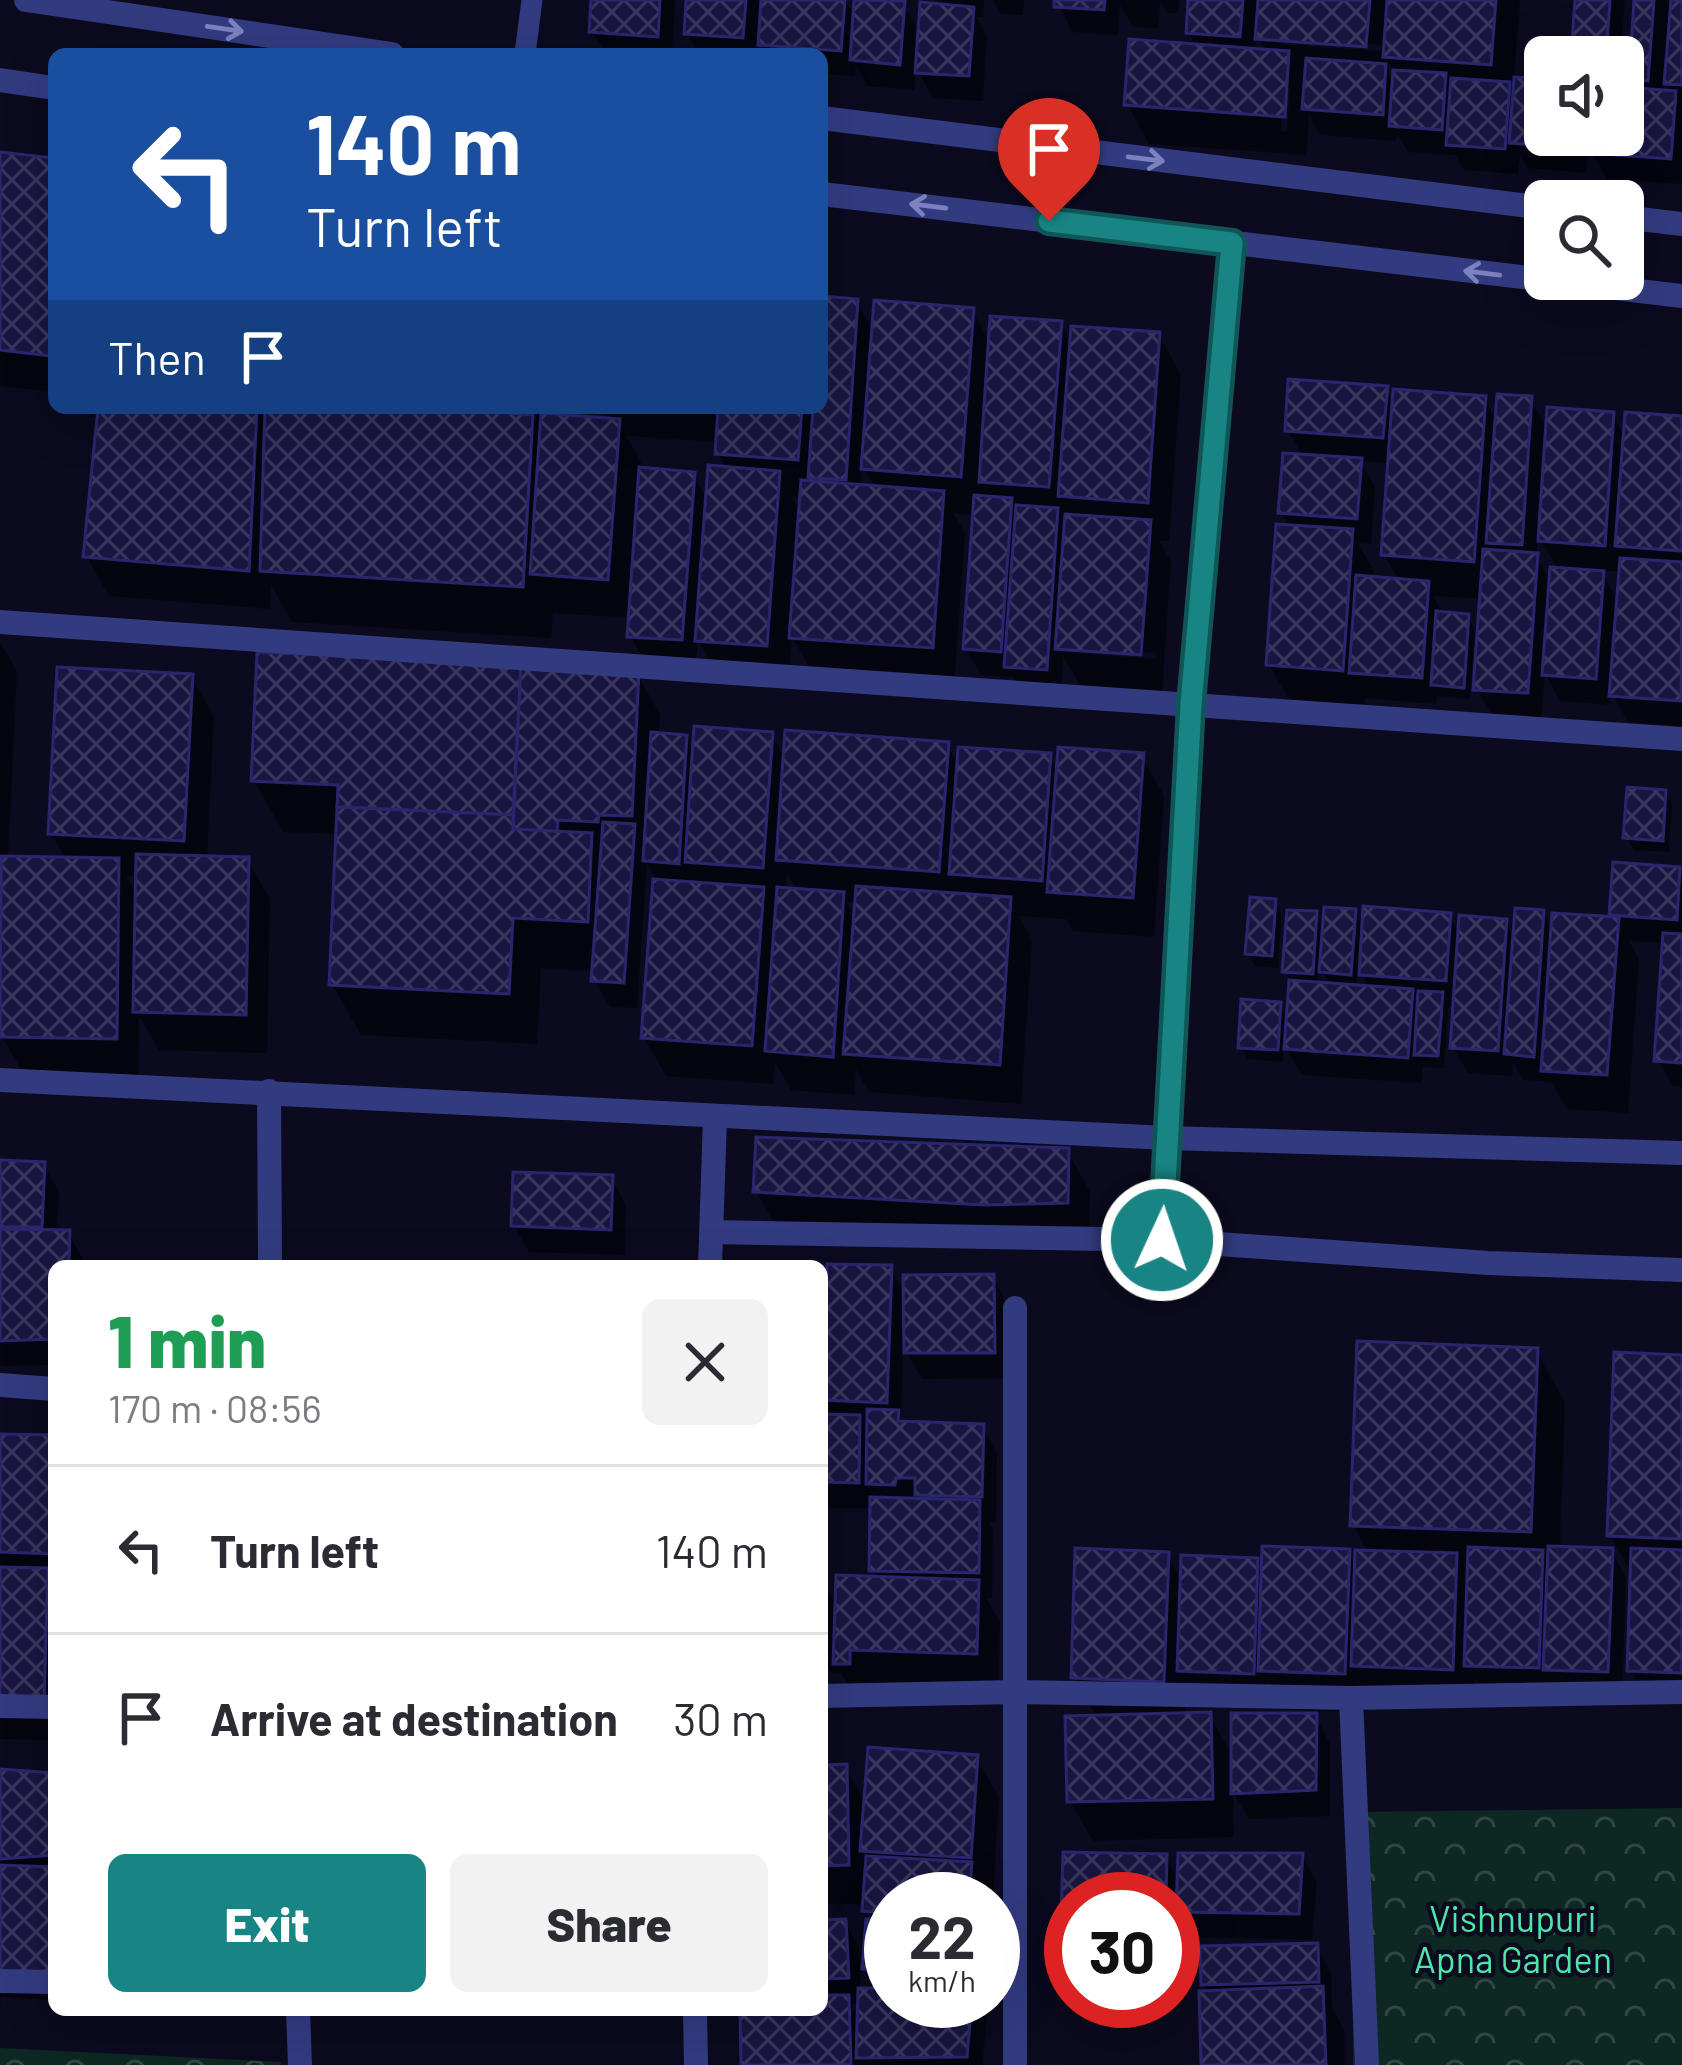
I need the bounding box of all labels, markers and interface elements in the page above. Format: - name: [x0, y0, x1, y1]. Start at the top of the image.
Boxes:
- one-way arrow: [204, 18, 243, 41]
- map controls: [1524, 36, 1644, 300]
- button: sound: [1524, 36, 1644, 156]
- text: 140 m: [306, 91, 521, 192]
- icon: left: [108, 96, 264, 252]
- pin: [998, 98, 1100, 221]
- icon: arrive: [1016, 116, 1082, 182]
- one-way arrow: [1126, 148, 1165, 171]
- button: search: [1524, 180, 1644, 300]
- text: Turn left: [306, 193, 503, 258]
- one-way arrow: [909, 195, 948, 217]
- one-way arrow: [1463, 261, 1502, 283]
- icon: arrive: [230, 324, 296, 390]
- text: Then: [108, 330, 206, 384]
- position arrow: [1099, 1177, 1225, 1303]
- text: 1 min: [108, 1296, 266, 1382]
- button: close: [642, 1299, 768, 1425]
- text: 170 m · 08:56: [108, 1384, 322, 1431]
- icon: left: [108, 1517, 174, 1583]
- text: Turn left: [210, 1523, 379, 1577]
- text: 140 m: [656, 1523, 768, 1577]
- icon: arrive: [108, 1685, 174, 1751]
- text: Arrive at destination: [210, 1691, 618, 1745]
- text: 30 m: [673, 1691, 768, 1745]
- button: Exit: [108, 1854, 426, 1992]
- button: Share: [450, 1854, 768, 1992]
- speed limit sign: 30: [1044, 1872, 1200, 2028]
- park label: Vishnupuri Apna Garden: [1414, 1896, 1612, 1980]
- text: 22: [908, 1899, 976, 1971]
- text: km/h: [908, 1962, 976, 1998]

